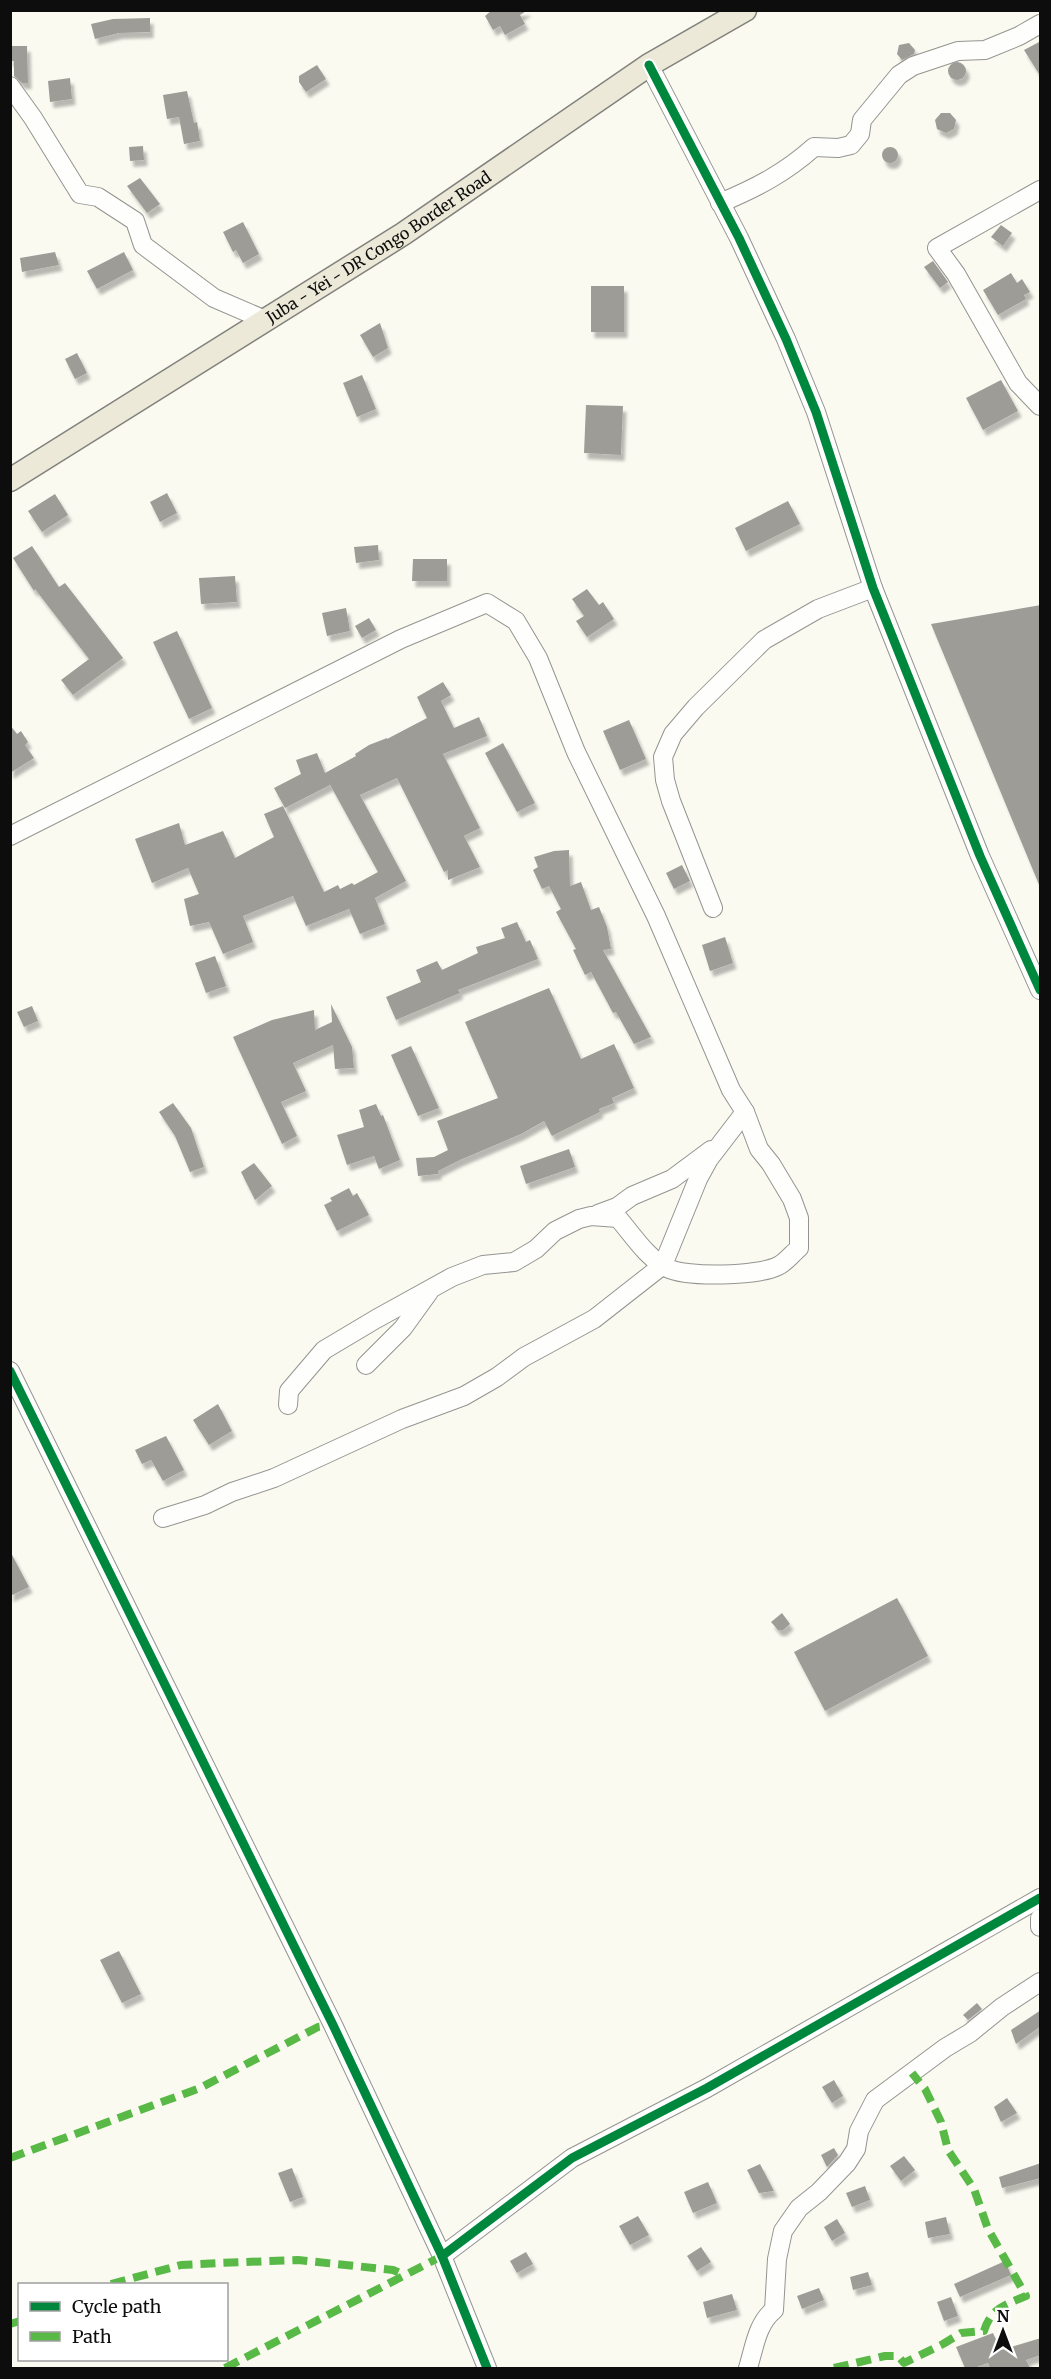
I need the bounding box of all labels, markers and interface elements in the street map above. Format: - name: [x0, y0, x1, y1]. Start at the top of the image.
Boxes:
- street label: Juba - Yei - DR Congo Border Road: [261, 166, 495, 328]
- legend: [18, 2283, 228, 2361]
- text: Cycle path: [72, 2295, 162, 2318]
- north arrow: [973, 2301, 1033, 2361]
- text: N: [997, 2306, 1010, 2326]
- text: Path: [72, 2325, 112, 2348]

